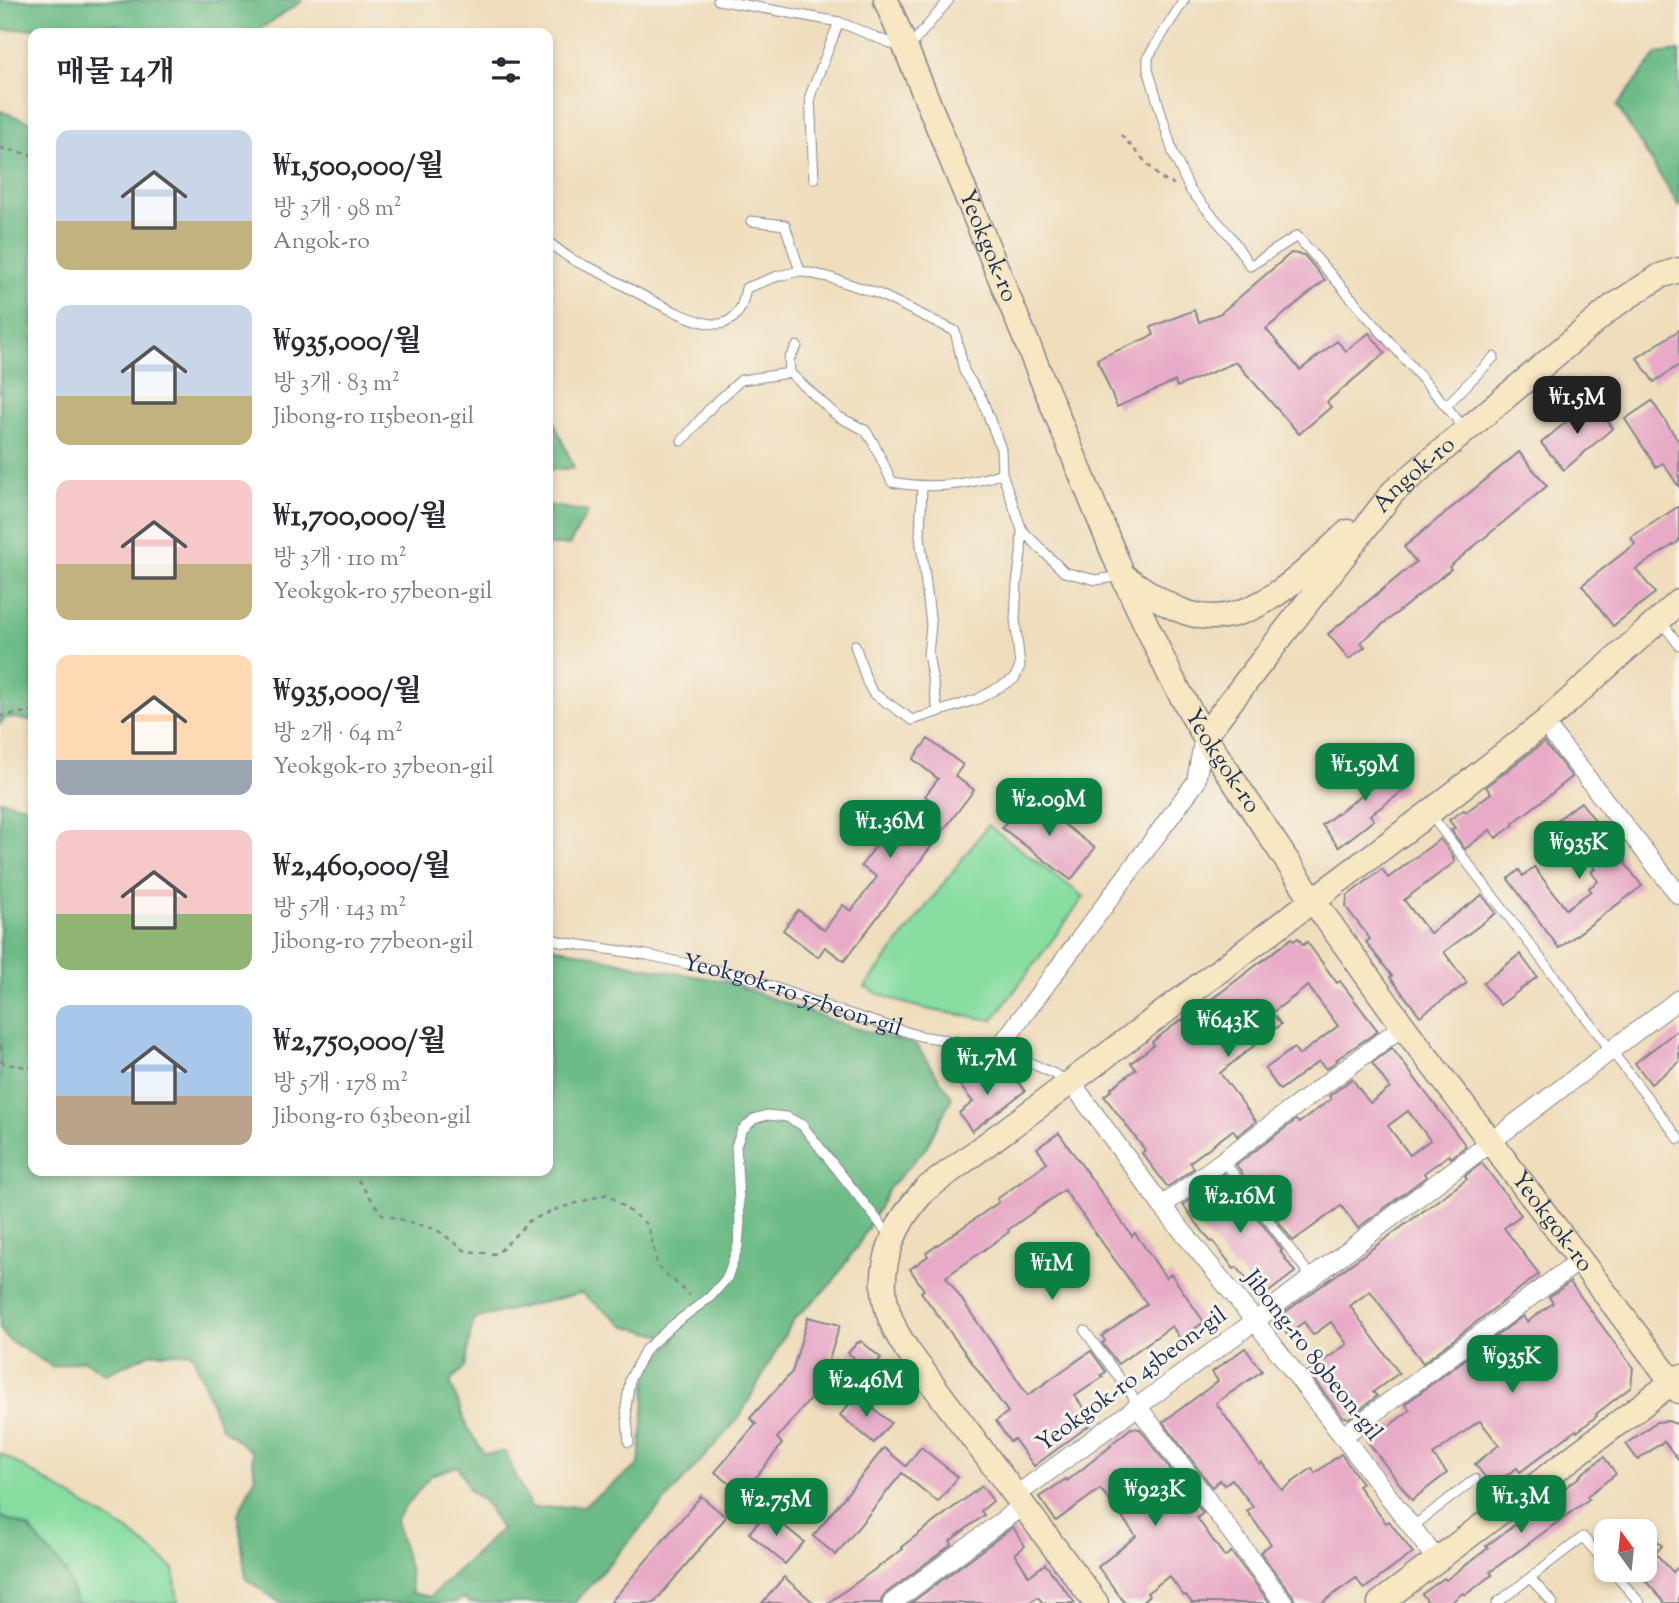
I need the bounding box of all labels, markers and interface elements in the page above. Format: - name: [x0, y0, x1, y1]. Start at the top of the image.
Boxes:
- icon: filters: [487, 51, 525, 89]
- text: 매물 14개: [56, 52, 175, 95]
- text: ₩1,500,000/월: [273, 146, 444, 189]
- icon: home: [112, 158, 196, 242]
- street label: Yeokgok-ro: [949, 184, 1026, 308]
- text: 방 3개 · 98 m²: [273, 193, 402, 226]
- text: Angok-ro: [273, 226, 370, 259]
- text: ₩935,000/월: [273, 321, 422, 364]
- icon: home: [112, 333, 196, 417]
- text: 방 3개 · 83 m²: [273, 368, 400, 401]
- pin: ₩1.5M: [1528, 376, 1626, 436]
- text: ₩1.5M: [1549, 382, 1605, 415]
- text: Jibong-ro 115beon-gil: [273, 401, 474, 434]
- street label: Angok-ro: [1365, 429, 1463, 521]
- text: ₩1,700,000/월: [273, 496, 448, 539]
- icon: home: [112, 508, 196, 592]
- text: 방 3개 · 110 m²: [273, 543, 406, 576]
- text: Yeokgok-ro 57beon-gil: [273, 576, 492, 609]
- text: ₩935,000/월: [273, 671, 422, 714]
- icon: home: [112, 683, 196, 767]
- street label: Yeokgok-ro: [1175, 703, 1268, 821]
- text: 방 2개 · 64 m²: [273, 718, 403, 751]
- pin: ₩1.59M: [1308, 744, 1422, 803]
- text: ₩1.59M: [1331, 749, 1399, 782]
- text: Yeokgok-ro 37beon-gil: [273, 751, 494, 784]
- pin: ₩2.09M: [992, 778, 1106, 838]
- text: ₩2.09M: [1012, 784, 1086, 817]
- pin: ₩1.36M: [833, 800, 947, 860]
- text: ₩1.36M: [856, 806, 924, 839]
- pin: ₩935K: [1530, 822, 1628, 881]
- text: ₩935K: [1550, 827, 1608, 860]
- text: ₩2,460,000/월: [273, 846, 451, 889]
- icon: home: [112, 858, 196, 942]
- text: 방 5개 · 143 m²: [273, 893, 406, 926]
- text: Jibong-ro 77beon-gil: [273, 926, 474, 959]
- street label: Yeokgok-ro 57beon-gil: [679, 946, 907, 1046]
- pin: ₩643K: [1179, 1000, 1277, 1059]
- text: ₩643K: [1197, 1005, 1259, 1038]
- text: ₩2,750,000/월: [273, 1021, 447, 1064]
- icon: home: [112, 1033, 196, 1117]
- pin: ₩1.7M: [938, 1038, 1036, 1097]
- text: ₩1.7M: [957, 1043, 1017, 1076]
- text: 방 5개 · 178 m²: [273, 1068, 408, 1101]
- text: Jibong-ro 63beon-gil: [273, 1101, 471, 1134]
- street label: Yeokgok-ro: [1502, 1164, 1601, 1280]
- pin: ₩2.16M: [1183, 1176, 1297, 1235]
- text: ₩2.16M: [1205, 1181, 1275, 1214]
- pin: ₩1M: [1018, 1242, 1086, 1302]
- text: ₩1M: [1031, 1248, 1073, 1281]
- street label: Jibong-ro 89beon-gil: [1233, 1262, 1390, 1449]
- street label: Yeokgok-ro 45beon-gil: [1029, 1299, 1235, 1461]
- pin: ₩935K: [1463, 1336, 1561, 1395]
- text: ₩935K: [1483, 1341, 1541, 1374]
- pin: ₩2.46M: [809, 1360, 923, 1419]
- text: ₩2.46M: [829, 1365, 903, 1398]
- pin: ₩923K: [1106, 1468, 1204, 1528]
- text: ₩923K: [1124, 1474, 1186, 1507]
- pin: ₩1.3M: [1472, 1476, 1570, 1535]
- pin: ₩2.75M: [719, 1478, 833, 1538]
- text: ₩1.3M: [1492, 1481, 1550, 1514]
- text: ₩2.75M: [741, 1484, 811, 1517]
- north arrow: [1594, 1519, 1657, 1582]
- map controls: [1594, 1519, 1657, 1582]

